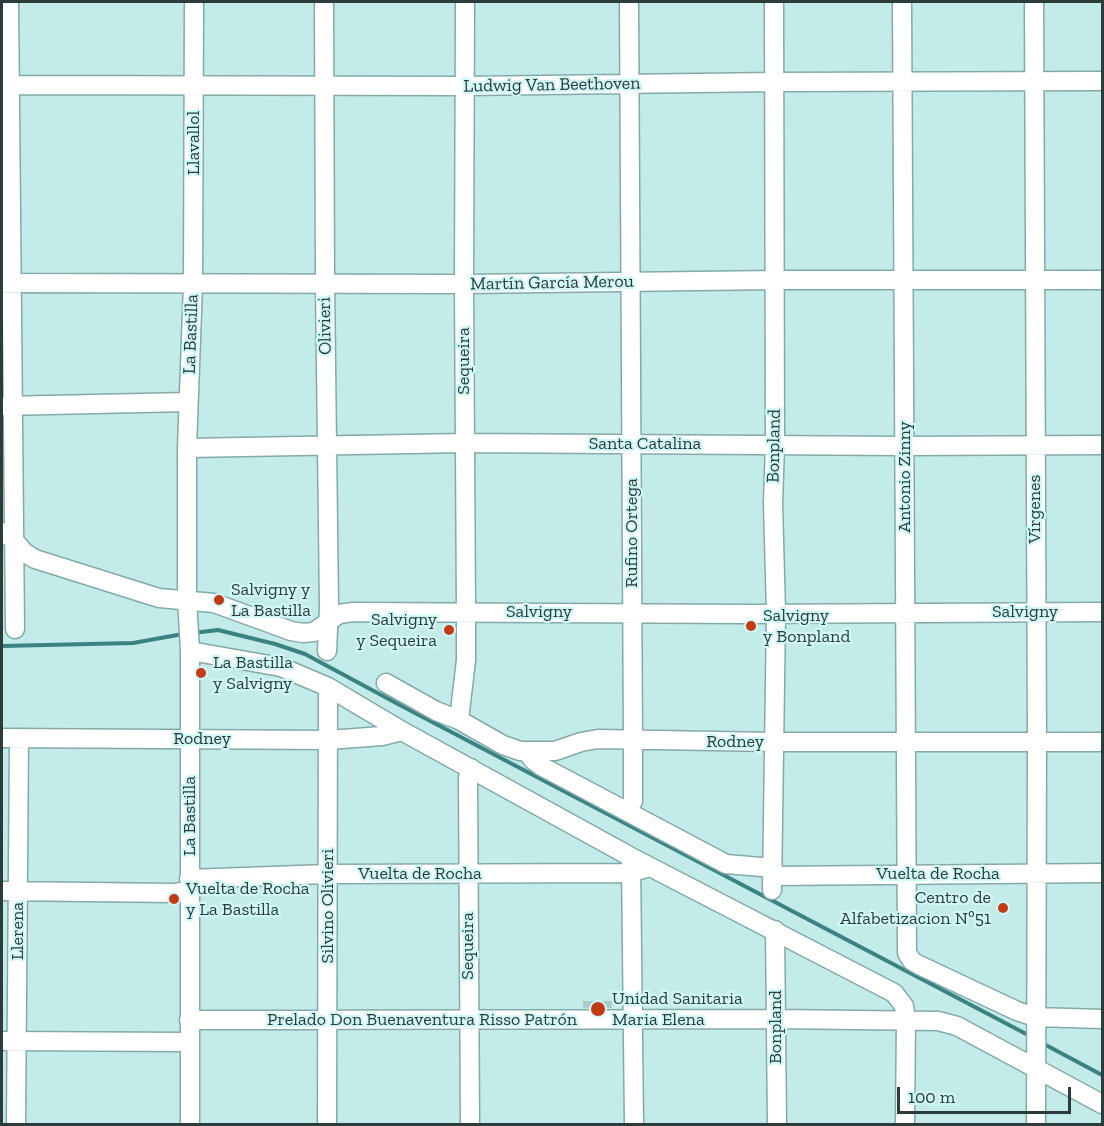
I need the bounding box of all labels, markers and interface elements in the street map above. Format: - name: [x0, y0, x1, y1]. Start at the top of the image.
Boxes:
- street label: Ludwig Van Beethoven: [463, 73, 641, 97]
- street label: Llavallol: [183, 111, 205, 175]
- street label: Martín García Merou: [470, 271, 634, 295]
- street label: La Bastilla: [179, 294, 203, 374]
- street label: Olivieri: [314, 297, 336, 355]
- street label: Sequeira: [453, 327, 475, 395]
- street label: Bonpland: [763, 409, 785, 483]
- street label: Antonio Zinny: [894, 421, 916, 533]
- street label: Santa Catalina: [589, 433, 701, 455]
- street label: Vírgenes: [1024, 475, 1046, 543]
- street label: Rufino Ortega: [621, 478, 643, 588]
- place label: Salvigny y La Bastilla: [231, 579, 311, 622]
- marker: Salvigny y La Bastilla: [212, 593, 226, 607]
- street label: Salvigny: [506, 601, 572, 623]
- street label: Salvigny: [992, 601, 1058, 623]
- place label: Salvigny y Bonpland: [763, 605, 850, 648]
- place label: Salvigny y Sequeira: [356, 609, 437, 652]
- marker: Salvigny y Bonpland: [744, 619, 758, 633]
- marker: Salvigny y Sequeira: [442, 623, 456, 637]
- place label: La Bastilla y Salvigny: [213, 652, 293, 694]
- marker: La Bastilla y Salvigny: [194, 666, 208, 680]
- street label: Rodney: [173, 728, 231, 750]
- street label: Rodney: [706, 731, 764, 753]
- street label: La Bastilla: [179, 776, 201, 856]
- street label: Silvino Olivieri: [317, 849, 339, 963]
- street label: Vuelta de Rocha: [358, 863, 482, 885]
- street label: Vuelta de Rocha: [876, 863, 1000, 885]
- place label: Vuelta de Rocha y La Bastilla: [186, 878, 309, 920]
- place label: Centro de Alfabetizacion Nº51: [840, 887, 991, 930]
- marker: Vuelta de Rocha y La Bastilla: [167, 892, 181, 906]
- marker: Centro de Alfabetizacion Nº51: [996, 901, 1010, 915]
- street label: Llerena: [7, 902, 29, 960]
- street label: Sequeira: [457, 912, 479, 980]
- place label: Unidad Sanitaria Maria Elena: [612, 988, 743, 1030]
- street label: Bonpland: [765, 990, 787, 1064]
- marker: Unidad Sanitaria Maria Elena: [589, 1000, 607, 1018]
- street label: Prelado Don Buenaventura Risso Patrón: [267, 1009, 577, 1031]
- scale bar: [900, 1075, 1074, 1113]
- text: 100 m: [908, 1086, 955, 1108]

